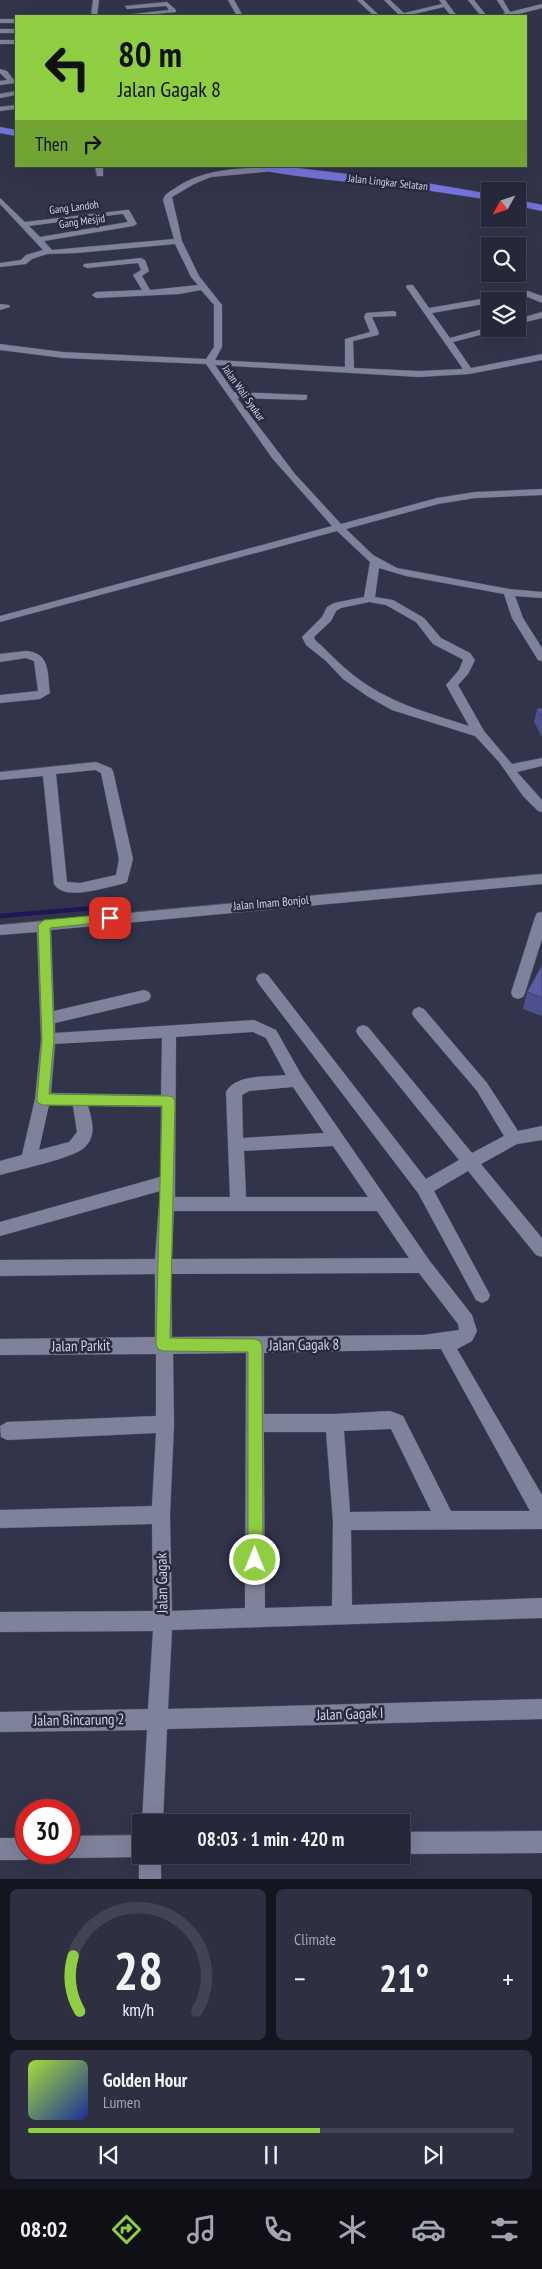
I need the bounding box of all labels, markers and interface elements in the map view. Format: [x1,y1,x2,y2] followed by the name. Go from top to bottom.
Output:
[118,31,182,77] text: 80 m
[35,35,100,100] icon: left
[118,75,221,103] text: Jalan Gagak 8
[78,130,106,158] icon: right
[35,132,68,156] text: Then
[346,171,429,193] street label: Jalan Lingkar Selatan
[481,182,526,228] north arrow
[481,182,526,337] map controls
[48,197,100,217] street label: Gang Landoh
[58,211,106,231] street label: Gang Mesjid
[481,237,526,282] button: search
[481,292,526,337] button: layers
[219,361,268,424] street label: Jalan Wali Syukur
[232,892,309,913] street label: Jalan Imam Bonjol
[89,897,131,939] pin
[96,904,124,932] icon: arrive
[268,1334,339,1355] street label: Jalan Gagak 8
[51,1335,110,1356] street label: Jalan Parkit
[228,1533,280,1585] position arrow
[151,1552,172,1614] street label: Jalan Gagak
[315,1703,384,1724] street label: Jalan Gagak I
[32,1709,125,1730] street label: Jalan Bincarung 2
[15,1799,80,1864] speed limit sign: 30
[198,1827,344,1851] text: 08:03 · 1 min · 420 m
[294,1929,336,1949] text: Climate
[113,1937,163,2004] text: 28
[379,1953,429,2002] text: 21°
[294,1960,306,1997] text: −
[502,1960,514,1997] text: +
[122,1998,154,2021] text: km/h
[103,2068,187,2092] text: Golden Hour
[103,2092,140,2112] text: Lumen
[95,2141,123,2169] icon: previous
[257,2141,285,2169] icon: pause
[419,2141,447,2169] icon: next
[109,2212,144,2247] icon: directions
[184,2212,219,2247] icon: music
[260,2212,295,2247] icon: phone
[335,2212,370,2247] icon: climate
[411,2212,446,2247] icon: car
[487,2212,522,2247] icon: filters
[20,2215,68,2243] text: 08:02

